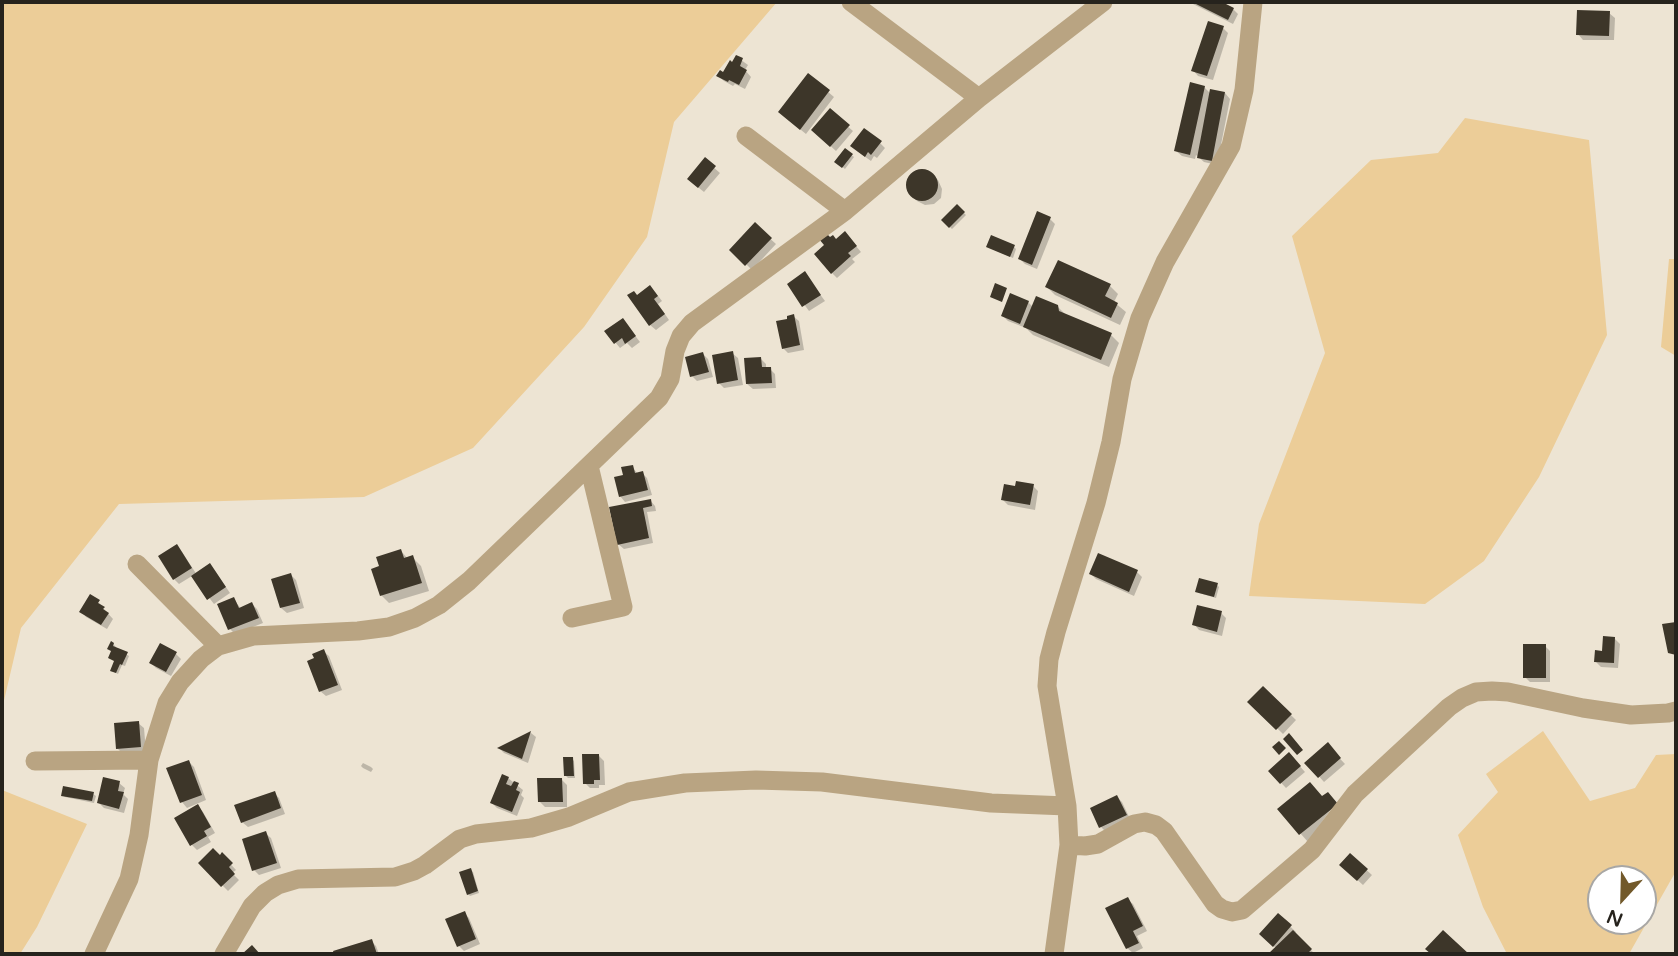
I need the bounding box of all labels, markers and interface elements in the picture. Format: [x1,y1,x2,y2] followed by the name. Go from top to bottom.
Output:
[1587,865,1657,935] north arrow
[1604,905,1626,931] text: N

